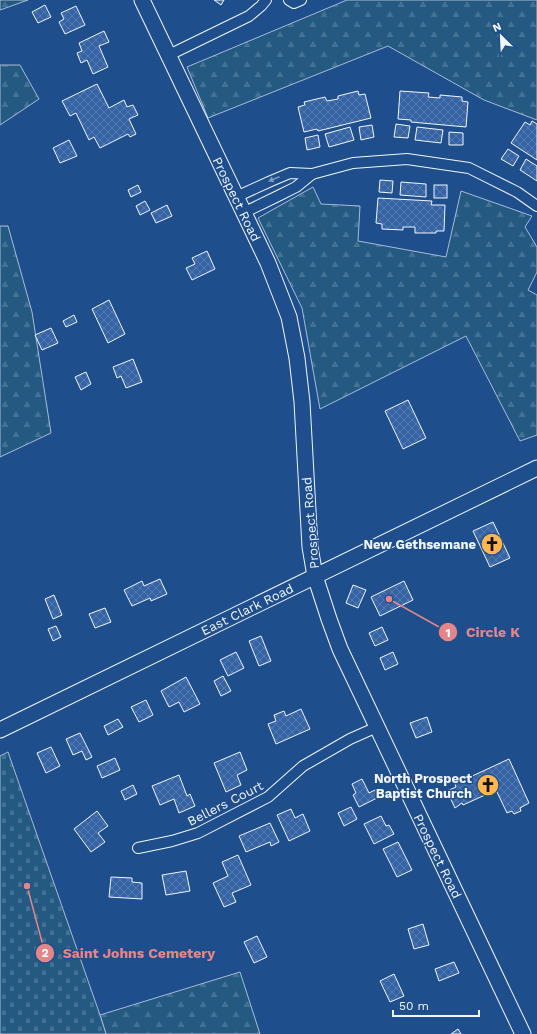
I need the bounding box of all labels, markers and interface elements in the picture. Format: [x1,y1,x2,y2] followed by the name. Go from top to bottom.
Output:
[481,16,521,56] north arrow
[491,20,504,35] text: N
[210,154,264,244] street label: Prospect Road
[268,177,280,183] one-way arrow
[299,476,322,570] street label: Prospect Road
[479,531,505,557] church icon: New Gethsemane
[363,537,476,552] place label: New Gethsemane
[198,581,296,638] street label: East Clark Road
[438,619,528,645] callout: Circle K
[466,624,520,640] text: Circle K
[445,626,451,640] text: 1
[374,771,472,801] place label: North Prospect Baptist Church
[475,772,501,798] church icon: North Prospect Baptist Church
[185,778,266,829] street label: Bellers Court
[411,811,465,901] street label: Prospect Road
[35,940,224,966] callout: Saint Johns Cemetery
[63,945,215,961] text: Saint Johns Cemetery
[41,946,49,960] text: 2
[393,992,479,1018] scale bar
[399,999,429,1013] text: 50 m

